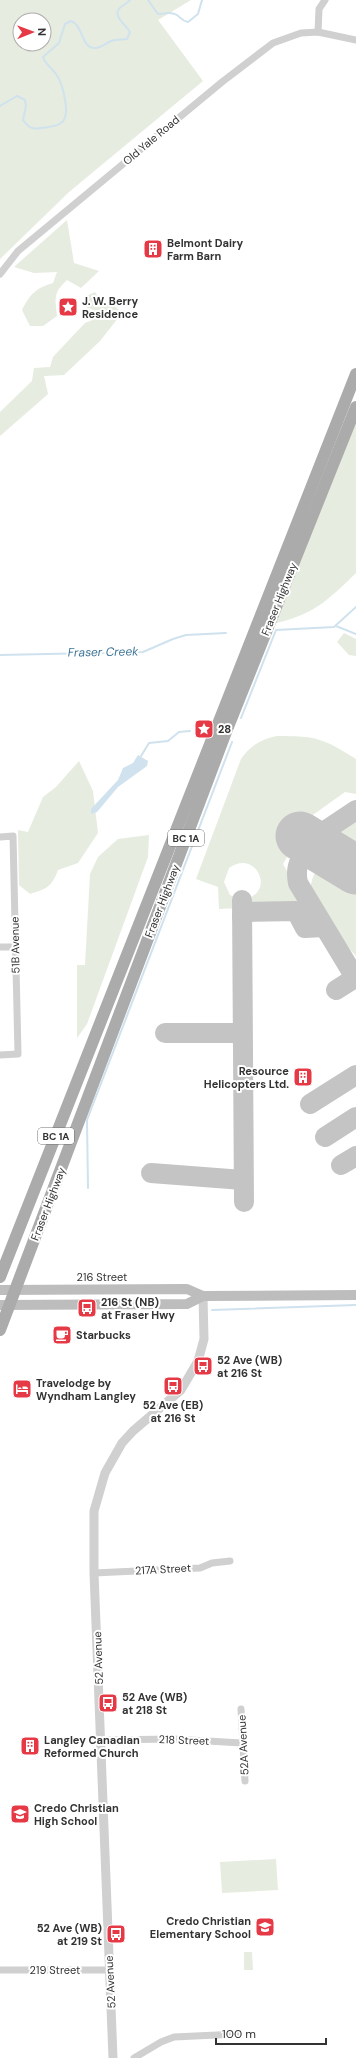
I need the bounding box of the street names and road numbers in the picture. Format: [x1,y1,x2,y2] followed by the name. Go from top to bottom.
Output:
[120,112,182,168] street label: Old Yale Road
[258,560,300,638] street label: Fraser Highway
[168,830,204,846] road number: BC 1A
[142,862,182,940] street label: Fraser Highway
[8,916,22,974] street label: 51B Avenue
[38,1128,74,1144] road number: BC 1A
[28,1165,68,1243] street label: Fraser Highway
[77,1270,127,1284] street label: 216 Street
[135,1561,191,1577] street label: 217A Street
[90,1631,106,1685] street label: 52 Avenue
[234,1714,252,1776] street label: 52A Avenue
[158,1732,210,1748] street label: 218 Street
[102,1955,118,2009] street label: 52 Avenue
[30,1963,80,1977] street label: 219 Street

